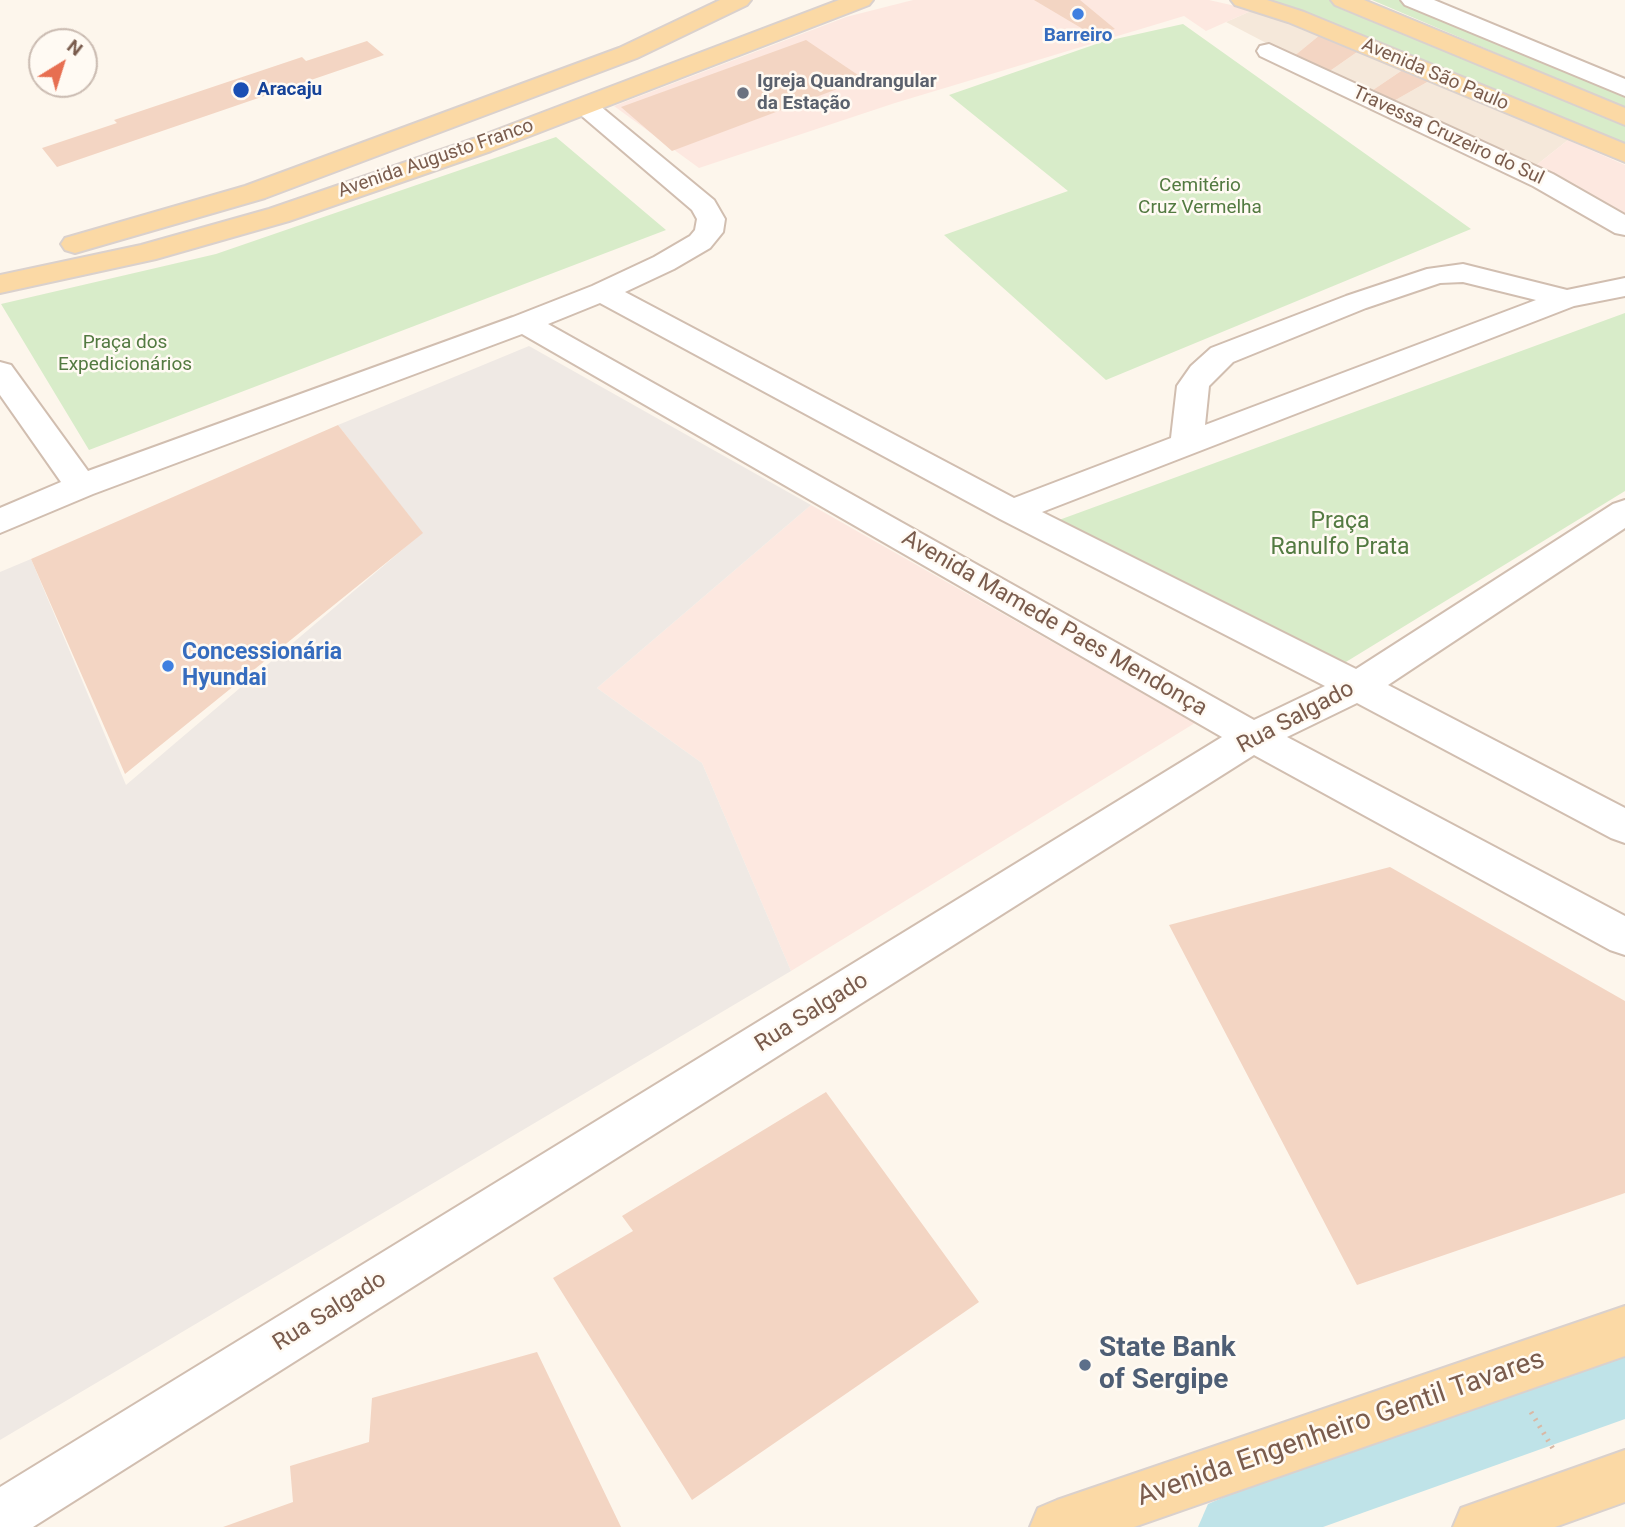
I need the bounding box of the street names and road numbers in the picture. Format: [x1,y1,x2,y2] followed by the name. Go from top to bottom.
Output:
[1358,34,1512,116] street label: Avenida São Paulo
[1349,82,1547,190] street label: Travessa Cruzeiro do Sul
[335,115,537,203] street label: Avenida Augusto Franco
[896,525,1212,723] street label: Avenida Mamede Paes Mendonça
[1233,676,1359,760] street label: Rua Salgado
[750,967,874,1059] street label: Rua Salgado
[268,1266,392,1358] street label: Rua Salgado
[1133,1343,1549,1515] street label: Avenida Engenheiro Gentil Tavares

